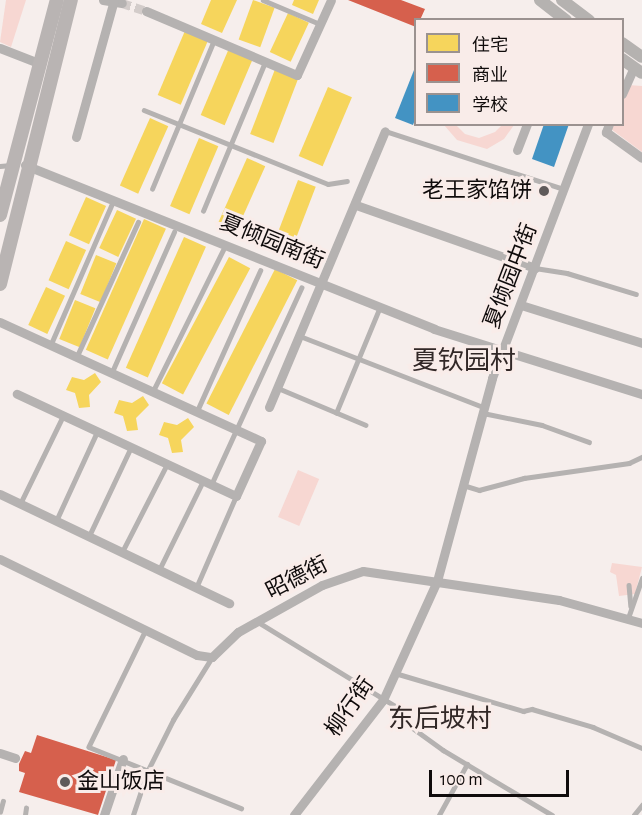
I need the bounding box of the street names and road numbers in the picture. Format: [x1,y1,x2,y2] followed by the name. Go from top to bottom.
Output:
[216,209,328,275] street label: 夏倾园南街
[479,220,543,332] street label: 夏倾园中街
[262,551,332,605] street label: 昭德街
[320,672,380,742] street label: 柳行街

